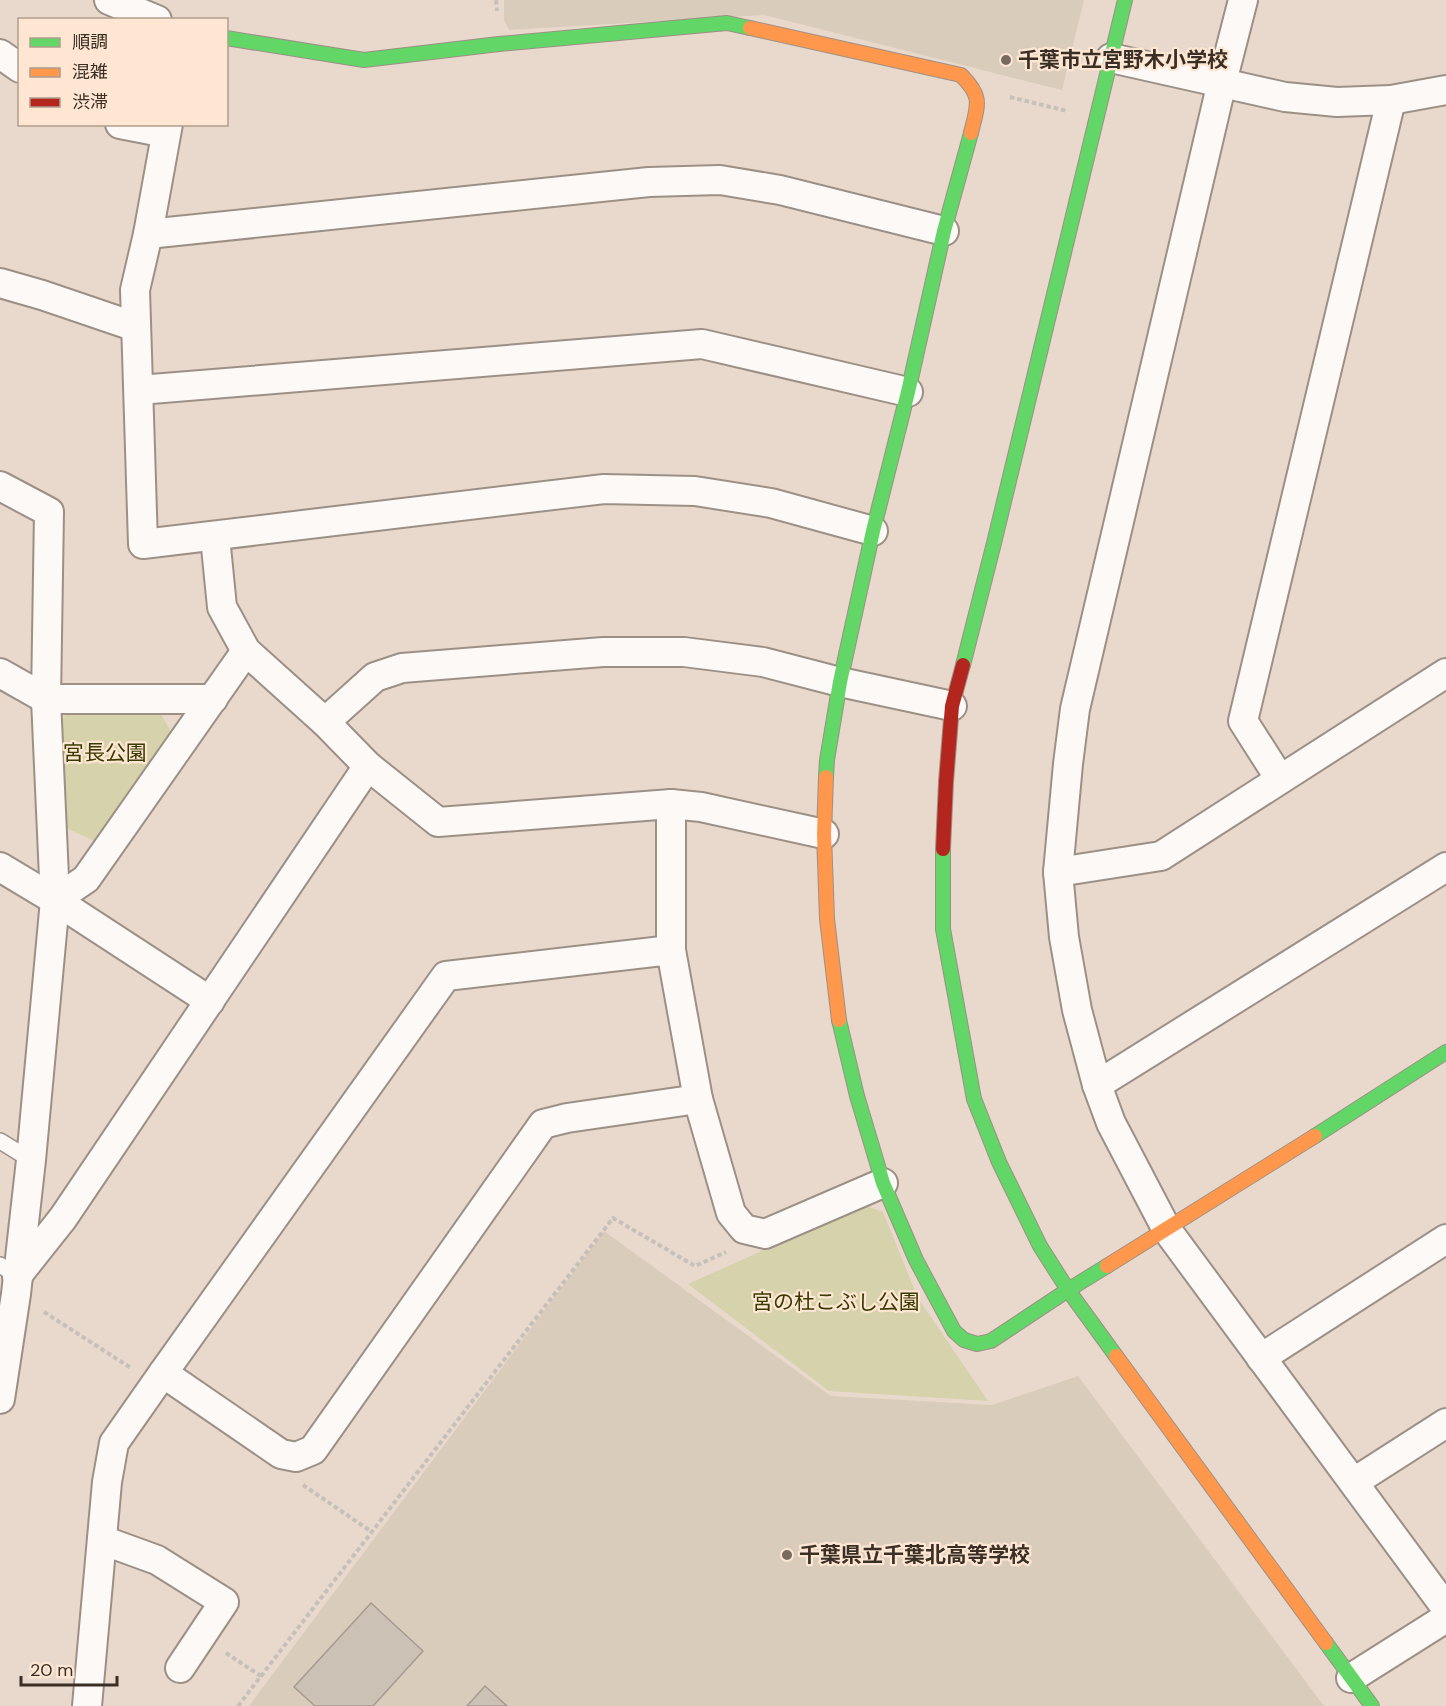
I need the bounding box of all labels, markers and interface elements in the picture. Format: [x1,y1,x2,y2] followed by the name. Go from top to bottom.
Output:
[18,18,228,126] legend
[72,30,108,54] text: 順調
[1018,46,1228,74] place label: 千葉市立宮野木小学校
[999,53,1013,67] marker: 千葉市立宮野木小学校
[72,60,108,84] text: 混雑
[72,90,108,114] text: 渋滞
[63,739,147,767] park label: 宮長公園
[752,1288,920,1316] park label: 宮の杜こぶし公園
[799,1541,1030,1569] place label: 千葉県立千葉北高等学校
[780,1548,794,1562] marker: 千葉県立千葉北高等学校
[21,1649,117,1687] scale bar
[30,1658,73,1682] text: 20 m

